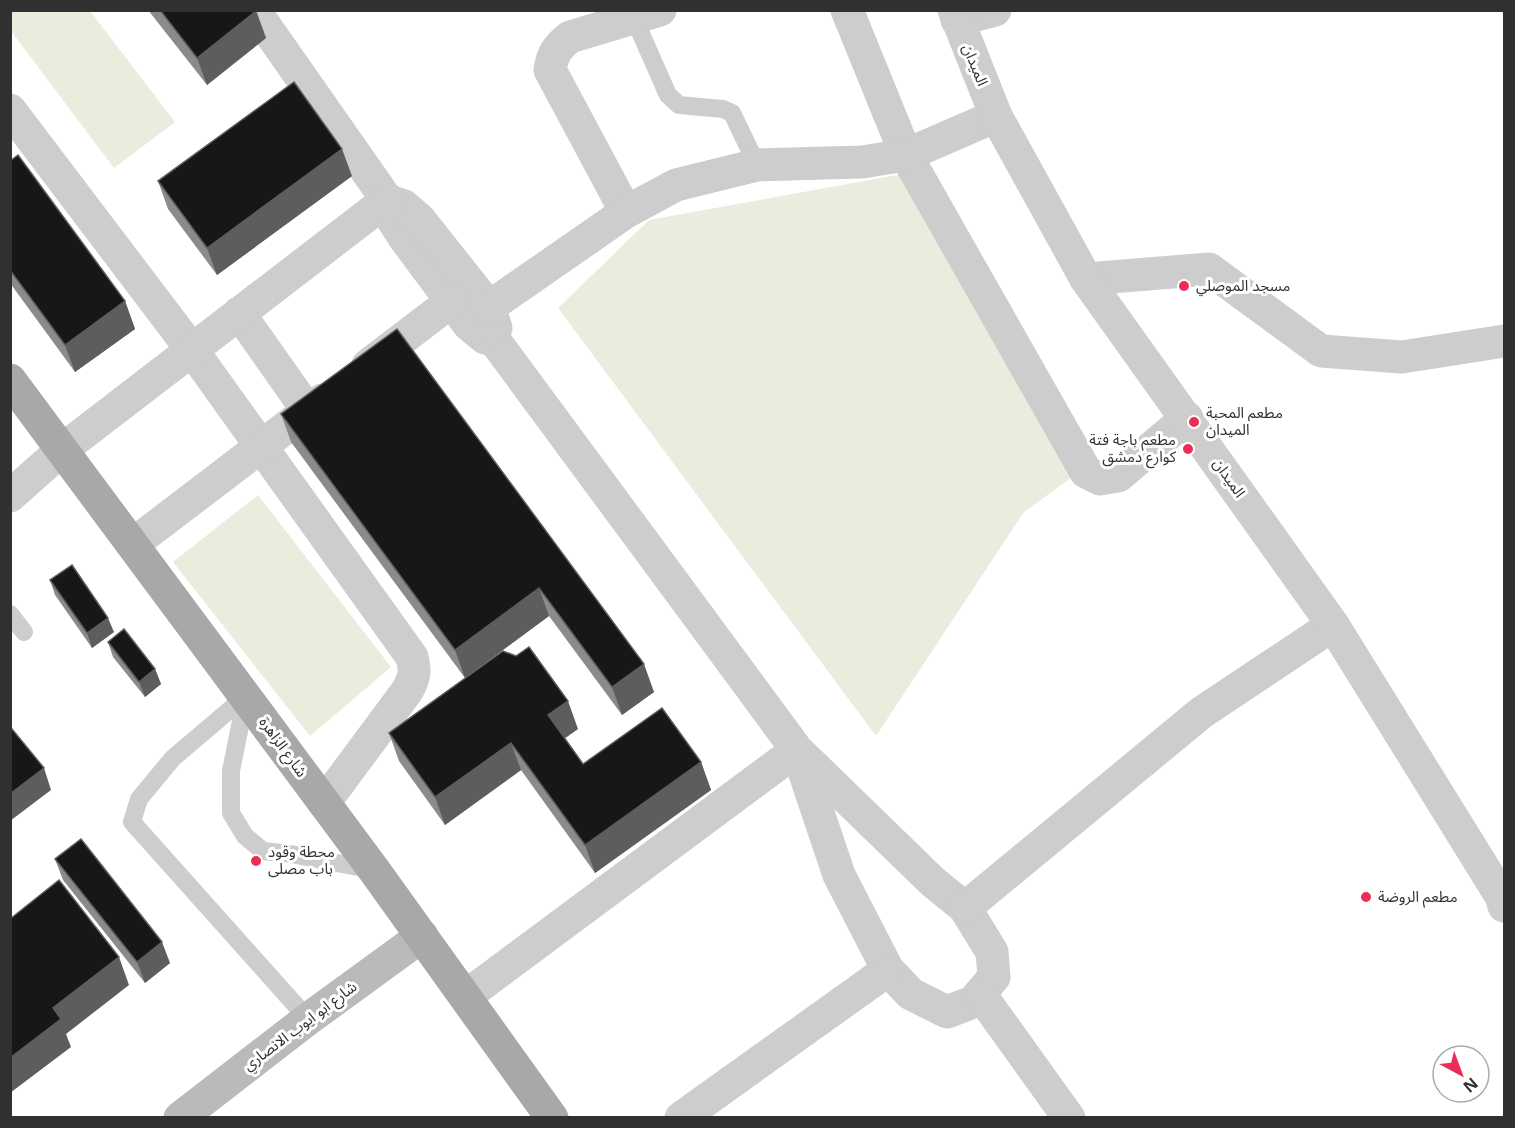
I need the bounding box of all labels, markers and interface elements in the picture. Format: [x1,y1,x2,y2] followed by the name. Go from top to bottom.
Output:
[958,41,993,89] street label: الميدان
[1196,275,1290,297] place label: مسجد الموصلي
[1177,279,1191,293] marker: مسجد الموصلي
[1206,402,1283,439] place label: مطعم المحبة الميدان
[1187,415,1201,429] marker: مطعم المحبة الميدان
[1089,429,1177,469] place label: مطعم باجة فتة كوارع دمشق
[1181,442,1195,456] marker: مطعم باجة فتة كوارع دمشق
[1209,454,1251,501] street label: الميدان
[253,712,313,782] street label: شارع الزاهرة
[268,841,335,878] place label: محطة وقود باب مصلى
[249,854,263,868] marker: محطة وقود باب مصلى
[1378,886,1458,908] place label: مطعم الروضة
[1359,890,1373,904] marker: مطعم الروضة
[238,976,362,1077] street label: شارع ابو ايوب الانصاري
[1431,1044,1491,1104] north arrow
[1459,1073,1483,1098] text: N

